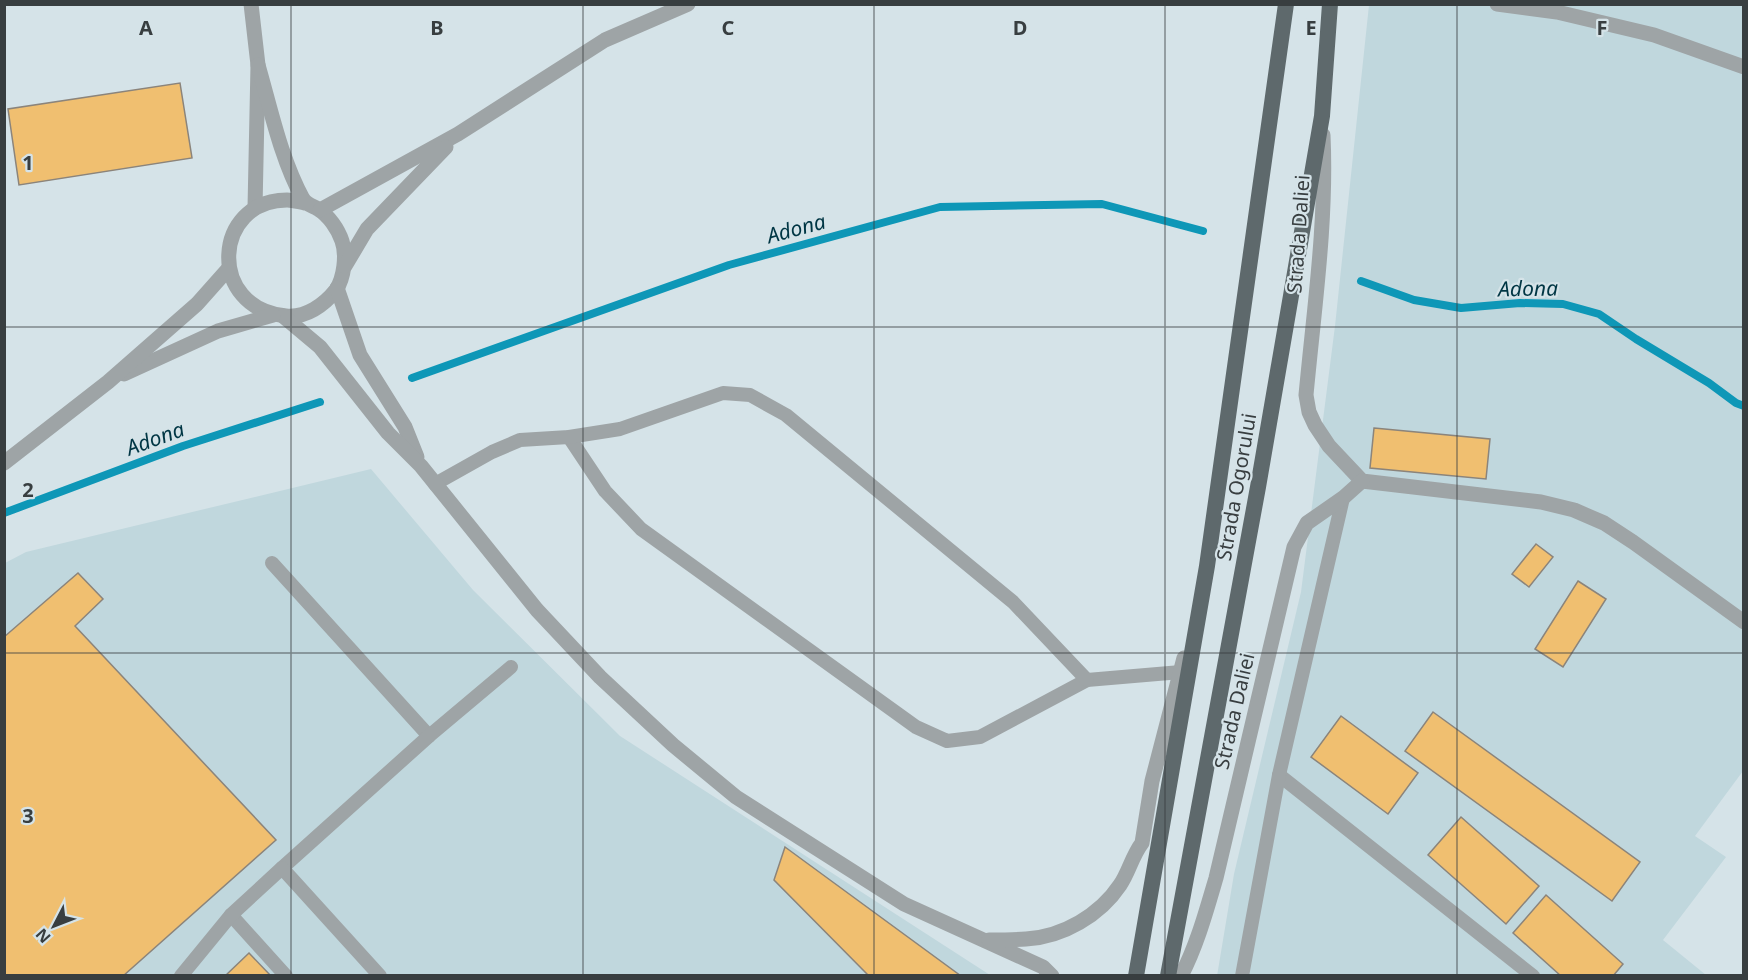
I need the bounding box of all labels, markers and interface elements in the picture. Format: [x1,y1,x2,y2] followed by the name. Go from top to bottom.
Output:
[139,14,153,41] text: A
[430,14,444,41] text: B
[722,14,735,41] text: C
[1013,14,1027,41] text: D
[1305,14,1317,41] text: E
[1597,14,1607,41] text: F
[22,149,34,176] text: 1
[1280,174,1316,294] street label: Strada Daliei
[762,207,829,250] water label: Adona
[1496,273,1558,303] water label: Adona
[1210,411,1262,563] street label: Strada Ogorului
[120,415,188,462] water label: Adona
[22,476,34,503] text: 2
[1208,650,1260,772] street label: Strada Daliei
[22,802,34,829] text: 3
[24,896,84,956] north arrow
[30,924,55,948] text: N

